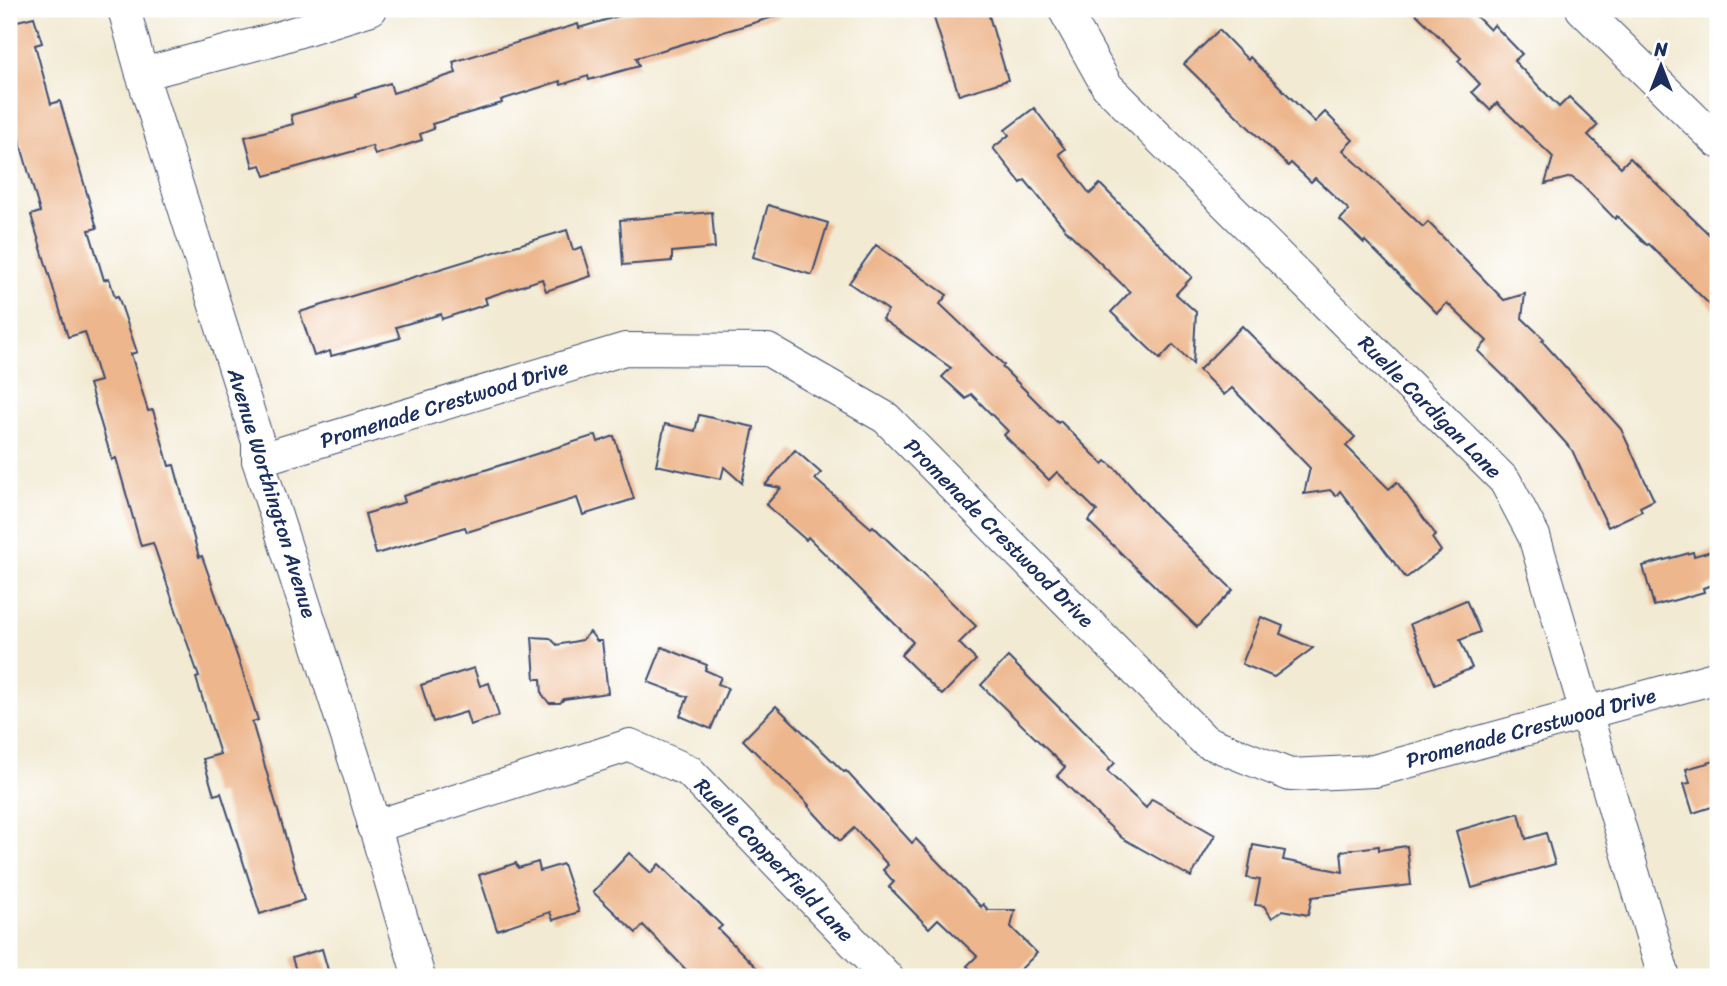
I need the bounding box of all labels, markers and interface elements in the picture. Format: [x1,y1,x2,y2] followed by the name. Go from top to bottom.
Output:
[1626,32,1696,102] north arrow
[1653,33,1668,66] text: N
[1349,326,1511,488] street label: Ruelle Cardigan Lane
[315,348,573,460] street label: Promenade Crestwood Drive
[216,362,328,623] street label: Avenue Worthington Avenue
[895,429,1103,637] street label: Promenade Crestwood Drive
[1402,676,1660,780] street label: Promenade Crestwood Drive
[685,768,864,952] street label: Ruelle Copperfield Lane

